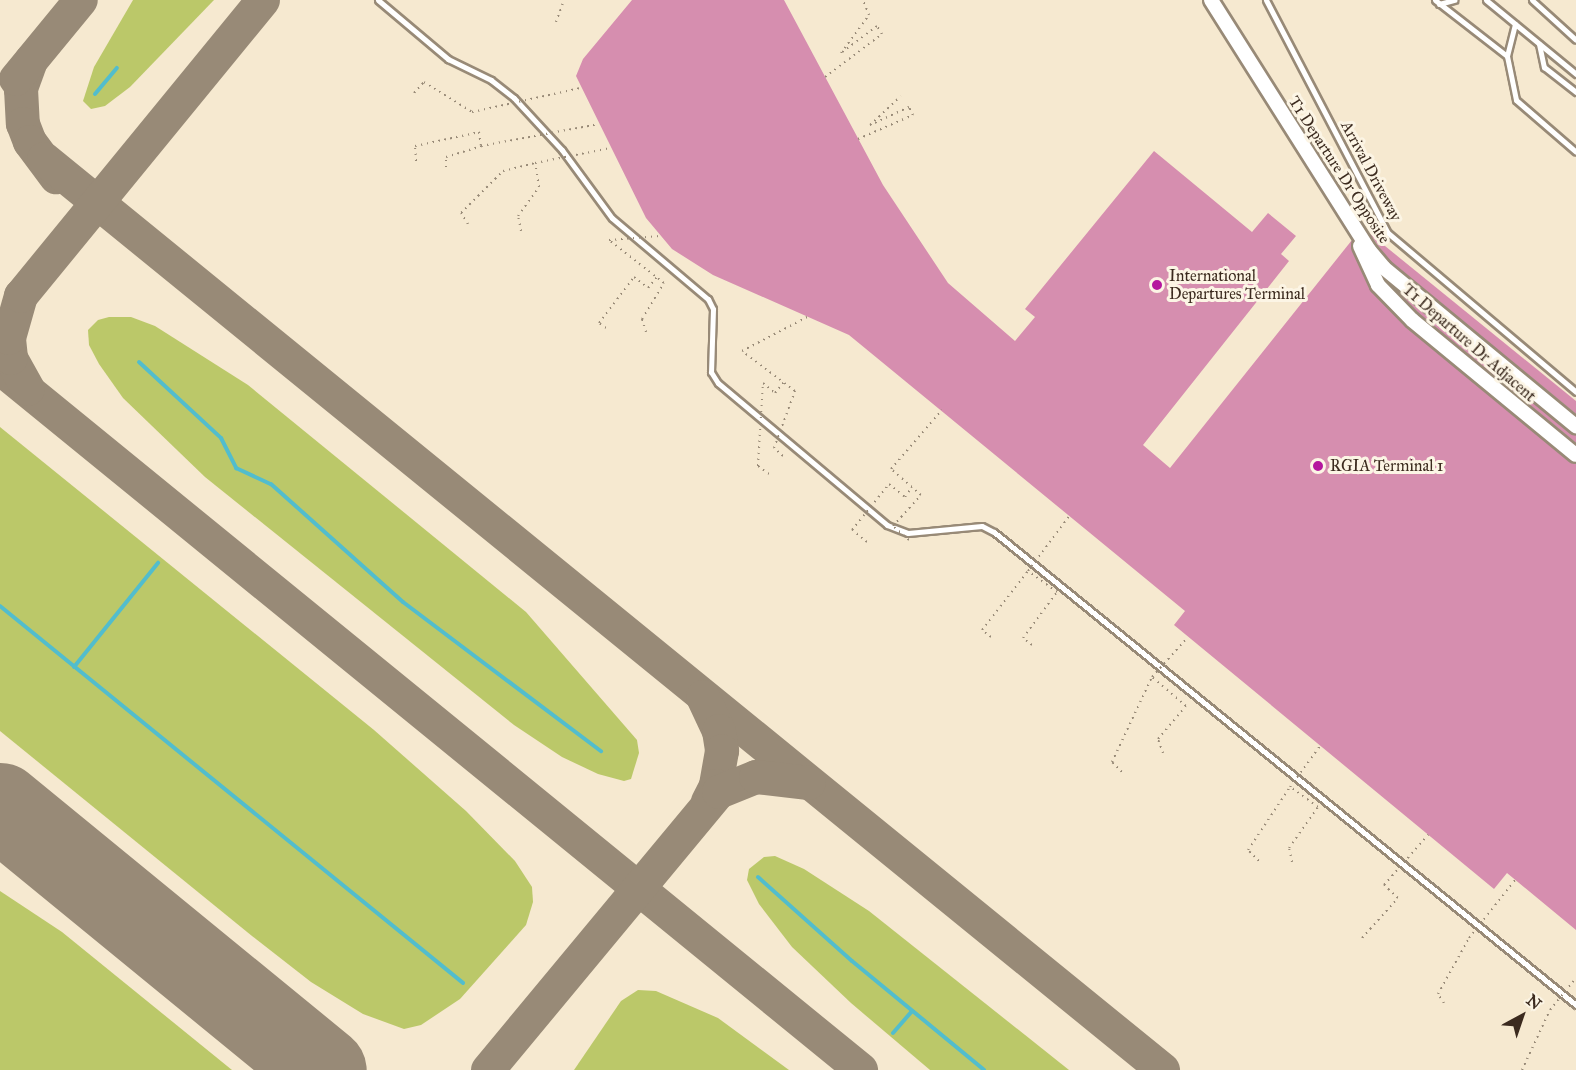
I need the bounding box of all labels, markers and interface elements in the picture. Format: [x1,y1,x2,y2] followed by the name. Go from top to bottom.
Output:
[1284,93,1394,247] street label: T1 Departure Dr Opposite
[1337,118,1405,224] street label: Arrival Driveway
[1169,266,1305,304] place label: International Departures Terminal
[1150,278,1164,292] marker: International Departures Terminal
[1399,280,1539,406] street label: T1 Departure Dr Adjacent
[1330,456,1443,476] place label: RGIA Terminal 1
[1311,459,1325,473] marker: RGIA Terminal 1
[1492,986,1552,1046] north arrow
[1523,990,1545,1013] text: N

